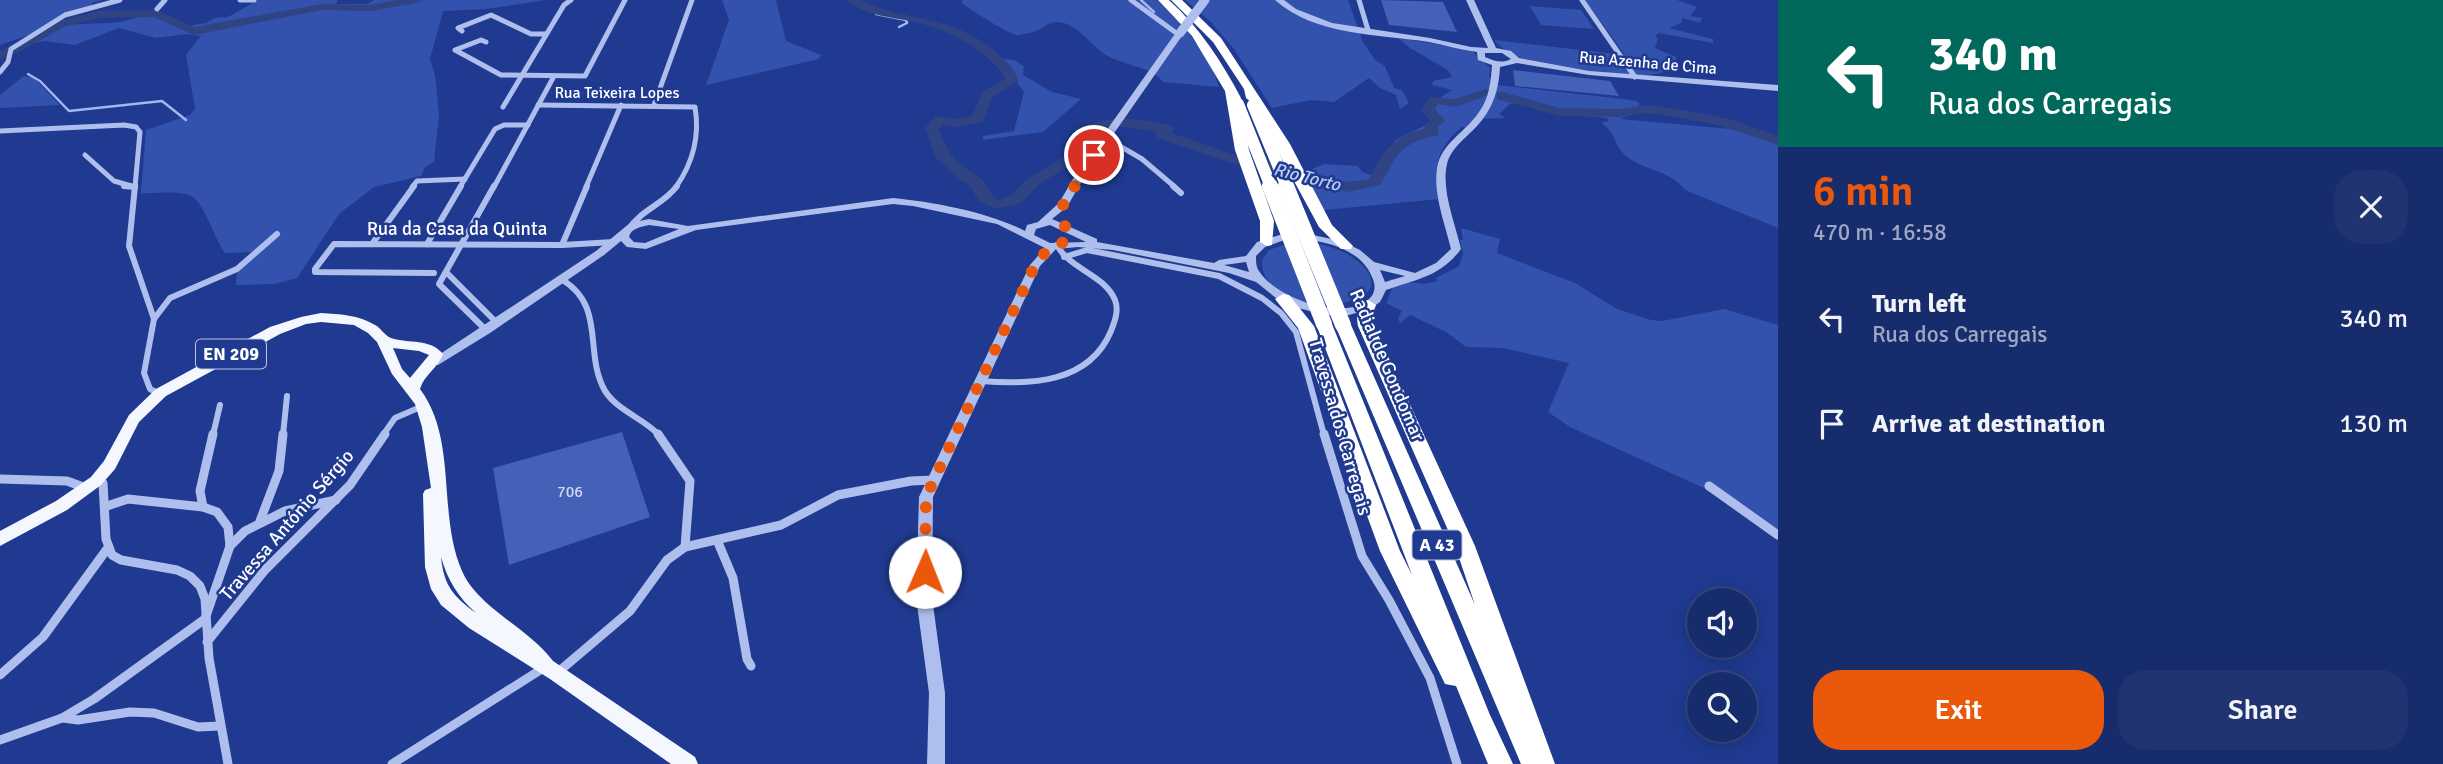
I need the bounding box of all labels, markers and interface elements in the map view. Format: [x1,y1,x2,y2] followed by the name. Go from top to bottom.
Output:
[1928,24,2058,84] text: 340 m
[1813,28,1904,119] icon: left
[1578,47,1718,79] street label: Rua Azenha de Cima
[555,83,680,103] street label: Rua Teixeira Lopes
[1928,84,2172,123] text: Rua dos Carregais
[1064,125,1124,185] pin
[1075,136,1113,174] icon: arrive
[1271,158,1344,196] water label: Rio Torto
[1813,166,1914,217] text: 6 min
[2334,170,2408,244] button: close
[367,217,547,241] street label: Rua da Casa da Quinta
[1813,218,1947,247] text: 470 m · 16:58
[1344,285,1430,445] street label: Radial de Gondomar
[1872,288,1966,320] text: Turn left
[1813,300,1851,338] icon: left
[2339,303,2408,335] text: 340 m
[1872,320,2047,349] text: Rua dos Carregais
[1303,336,1377,518] street label: Travessa dos Carregais
[196,340,266,368] road number: EN 209
[1813,405,1851,443] icon: arrive
[1872,408,2105,440] text: Arrive at destination
[2339,408,2408,440] text: 130 m
[215,444,359,606] street label: Travessa António Sérgio
[557,482,583,502] house number: 706
[1412,530,1462,560] road number: A 43
[888,535,962,609] position arrow
[1687,588,1757,742] map controls
[1687,588,1757,658] button: sound
[1813,670,2104,750] button: Exit
[2118,670,2408,750] button: Share
[1687,672,1757,742] button: search

